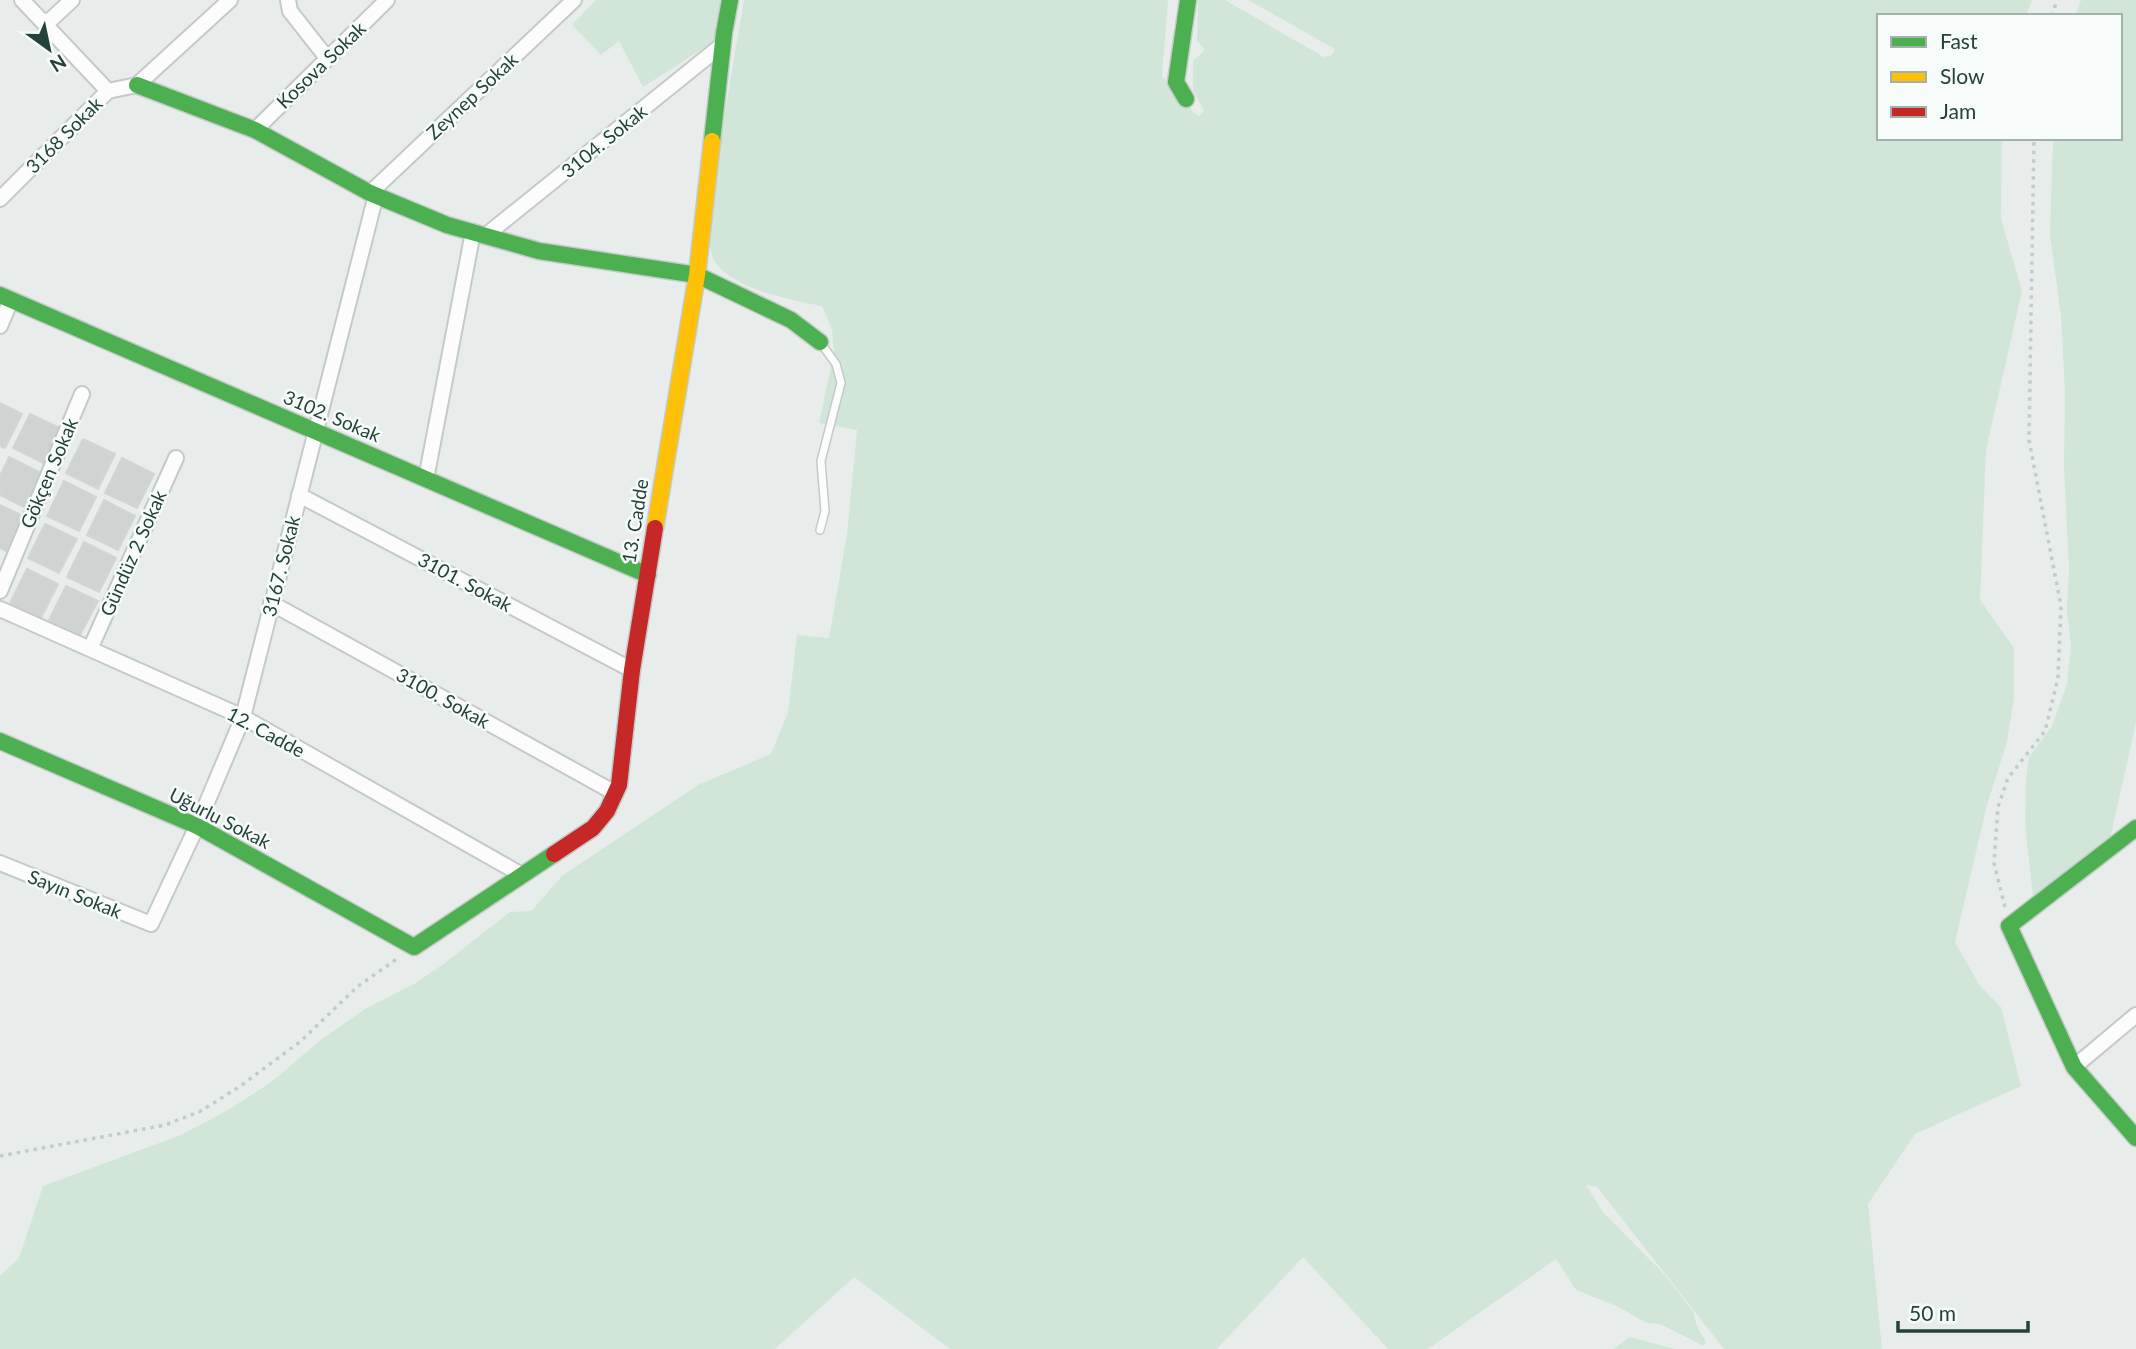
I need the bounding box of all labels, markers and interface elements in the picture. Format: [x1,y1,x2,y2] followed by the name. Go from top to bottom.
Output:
[14,14,84,84] north arrow
[1877,14,2122,140] legend
[271,16,370,113] street label: Kosova Sokak
[1940,28,1978,53] text: Fast
[421,47,522,144] street label: Zeynep Sokak
[46,50,71,77] text: N
[1940,63,1985,88] text: Slow
[21,91,107,178] street label: 3168 Sokak
[1940,98,1976,123] text: Jam
[556,99,651,182] street label: 3104. Sokak
[280,385,385,446] street label: 3102. Sokak
[15,414,82,532] street label: Gökçen Sokak
[617,477,653,565] street label: 13. Cadde
[95,486,171,619] street label: Gündüz 2 Sokak
[257,513,304,619] street label: 3167. Sokak
[414,547,516,616] street label: 3101. Sokak
[393,662,494,733] street label: 3100. Sokak
[223,701,309,762] street label: 12. Cadde
[166,782,275,853] street label: Uğurlu Sokak
[25,864,126,923] street label: Sayın Sokak
[1898,1290,2028,1334] scale bar
[1909,1300,1956,1325] text: 50 m

